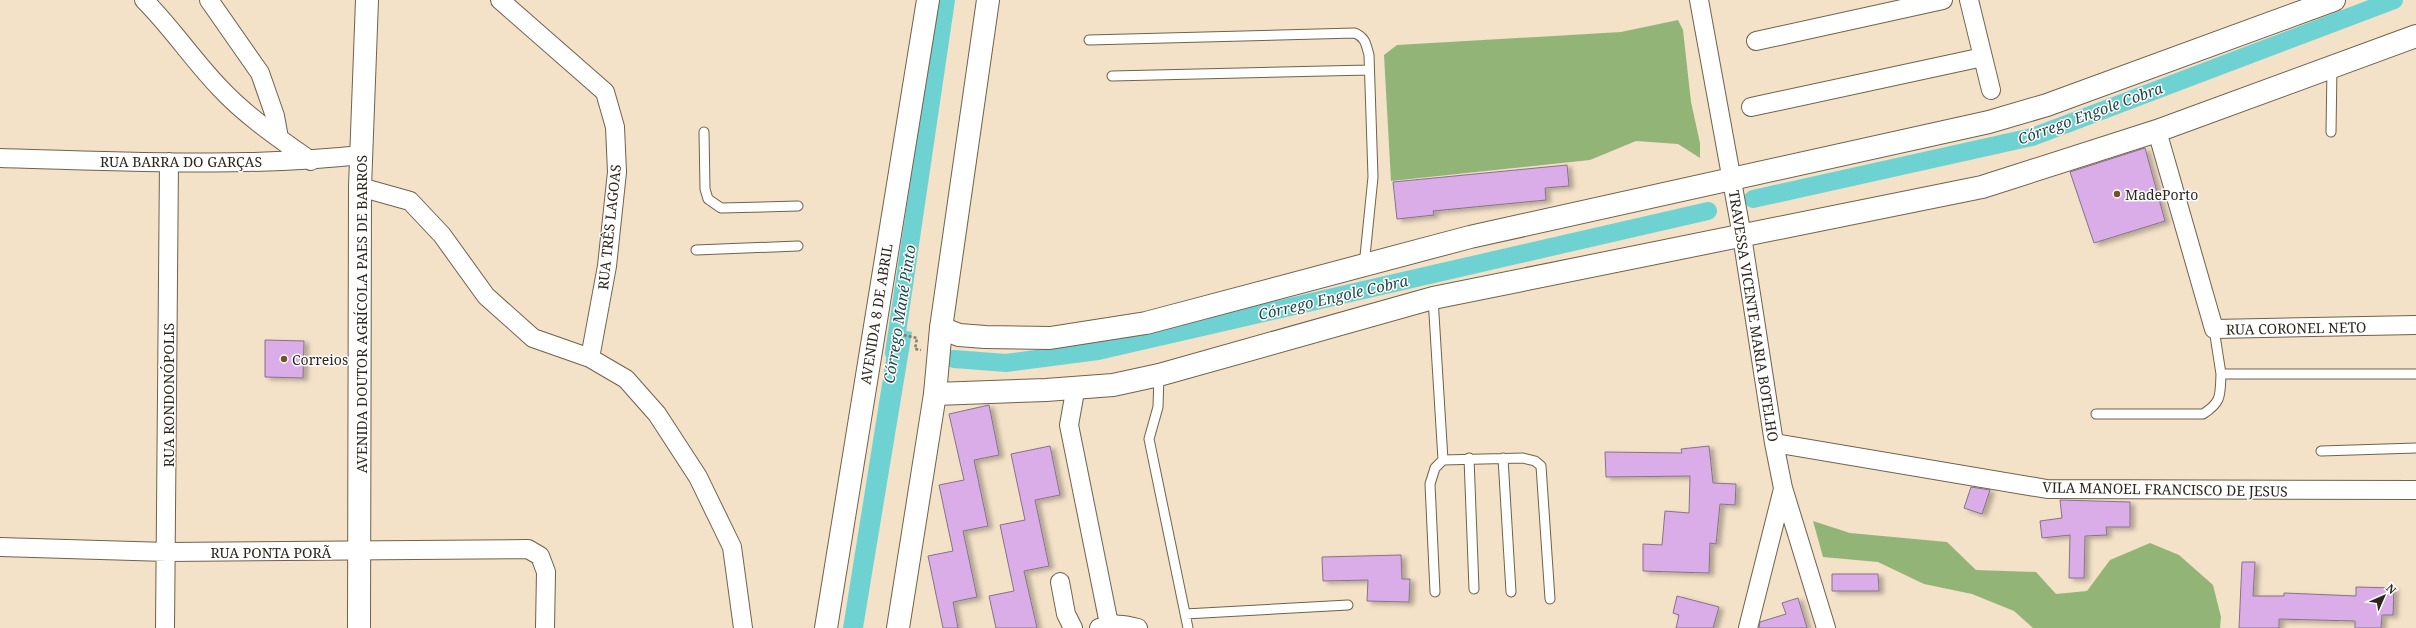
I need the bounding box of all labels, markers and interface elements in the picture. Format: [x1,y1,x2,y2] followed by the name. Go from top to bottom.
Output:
[2015,77,2166,149] water label: Córrego Engole Cobra
[100,152,262,171] street label: RUA BARRA DO GARÇAS
[352,155,371,473] street label: AVENIDA DOUTOR AGRÍCOLA PAES DE BARROS
[593,163,625,291] street label: RUA TRÊS LAGOAS
[2125,185,2198,204] place label: MadePorto
[1725,189,1783,443] street label: TRAVESSA VICENTE MARIA BOTELHO
[2112,189,2122,199] marker: MadePorto
[855,242,897,386] street label: AVENIDA 8 DE ABRIL
[878,243,920,385] water label: Córrego Mané Pinto
[1256,270,1410,324] water label: Córrego Engole Cobra
[2226,317,2366,339] street label: RUA CORONEL NETO
[159,323,178,467] street label: RUA RONDONÓPOLIS
[292,350,348,369] place label: Correios
[279,354,289,364] marker: Correios
[2042,477,2288,501] street label: VILA MANOEL FRANCISCO DE JESUS
[211,543,332,562] street label: RUA PONTA PORÃ
[2364,576,2404,616] north arrow
[2383,580,2400,597] text: N

